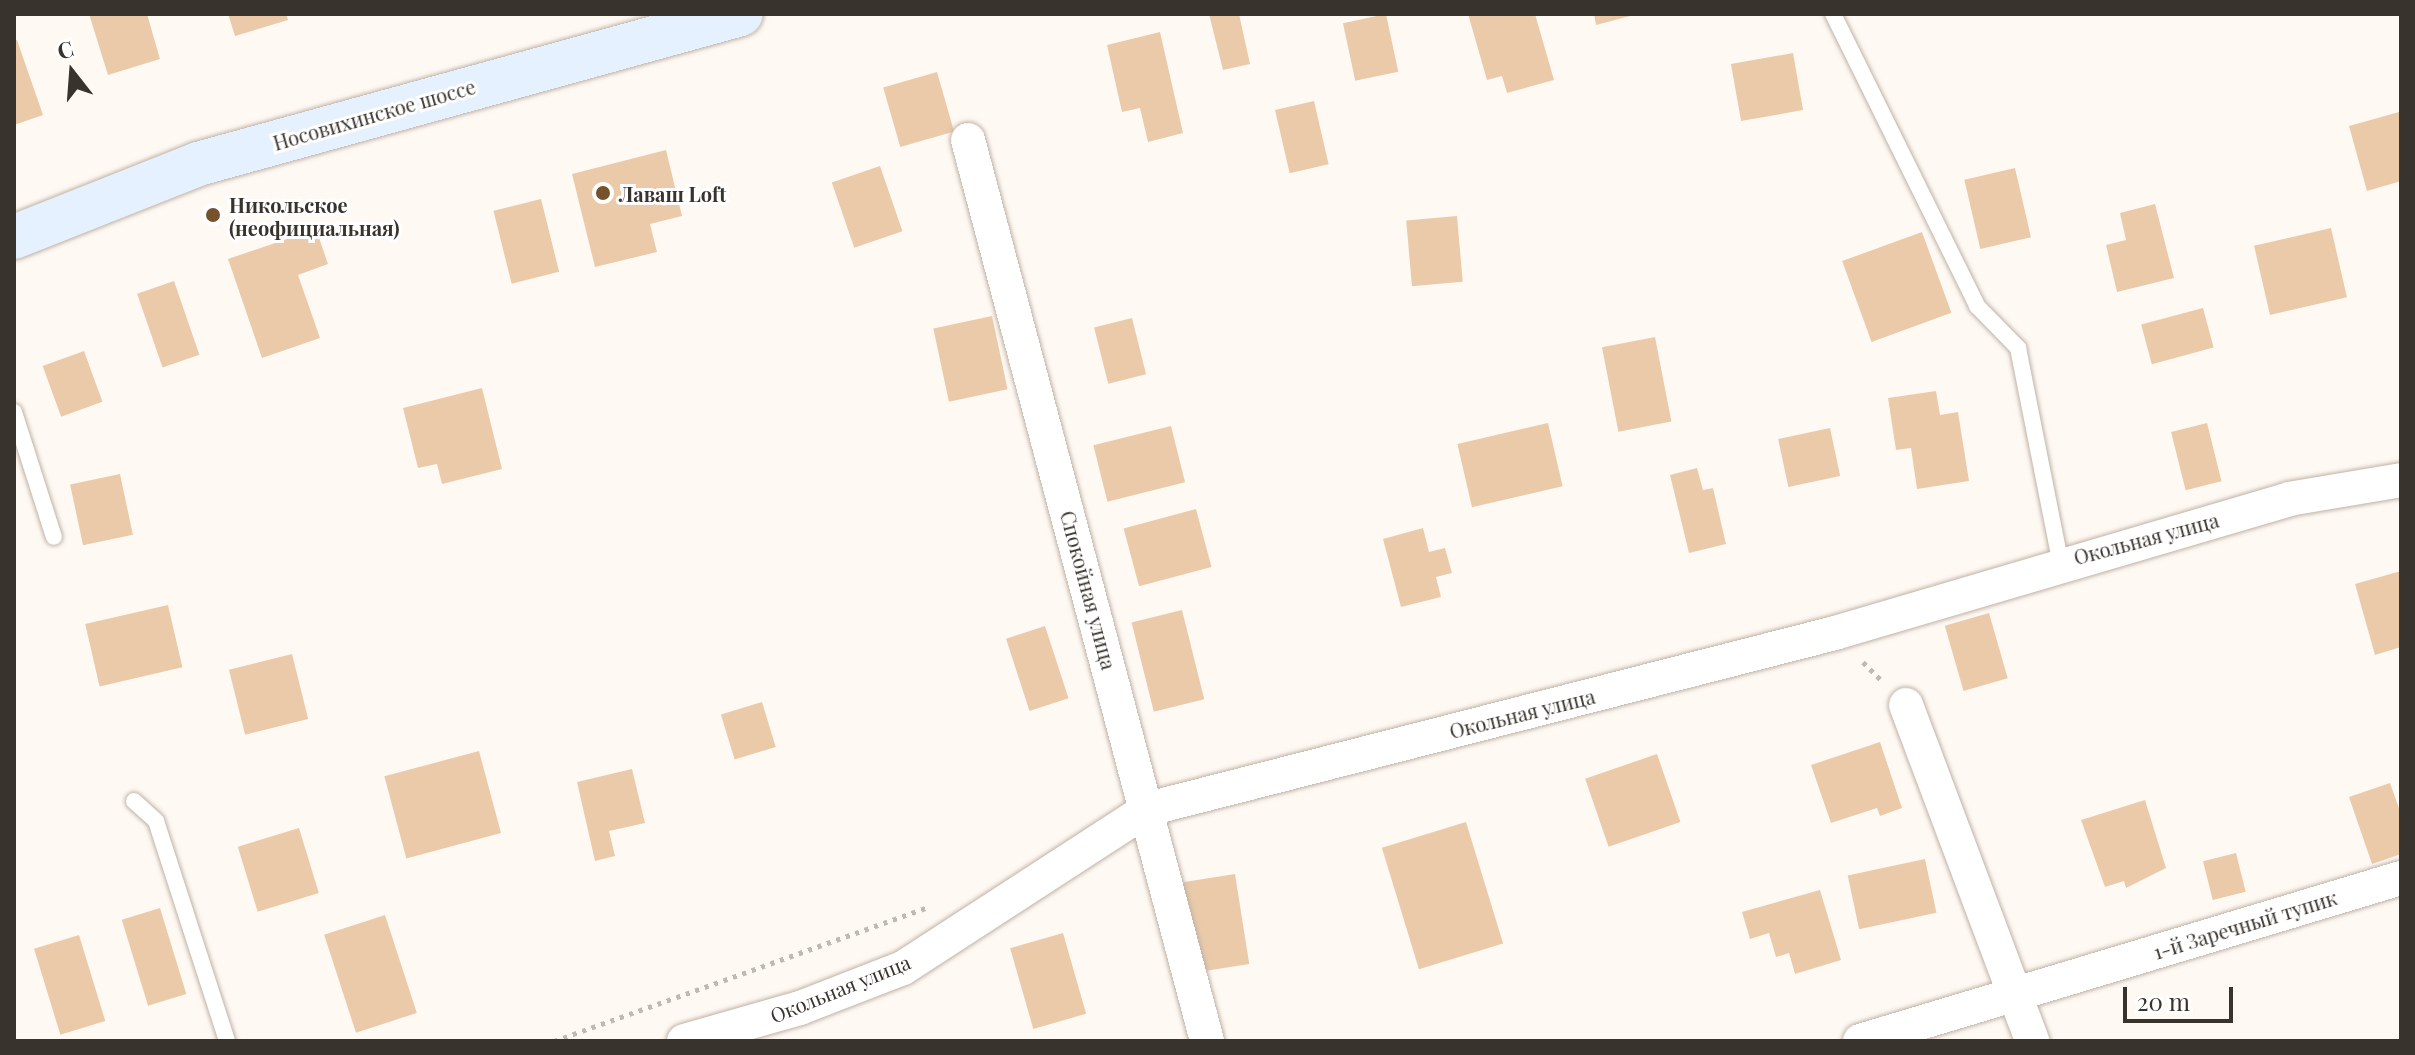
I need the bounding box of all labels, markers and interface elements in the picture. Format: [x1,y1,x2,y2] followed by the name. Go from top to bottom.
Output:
[32,32,112,112] north arrow
[53,32,77,66] text: С
[270,74,478,154] street label: Носовихинское шоссе
[619,181,726,205] place label: Лаваш Loft
[594,184,612,202] marker: Лаваш Loft
[229,192,400,239] place label: Никольское (неофициальная)
[204,206,222,224] marker: Никольское (неофициальная)
[2071,507,2221,569] street label: Окольная улица
[1056,508,1122,672] street label: Спокойная улица
[1447,683,1597,743] street label: Окольная улица
[2150,885,2340,963] street label: 1-й Заречный тупик
[766,949,914,1027] street label: Окольная улица
[2127,971,2237,1021] scale bar
[2137,985,2190,1017] text: 20 m

